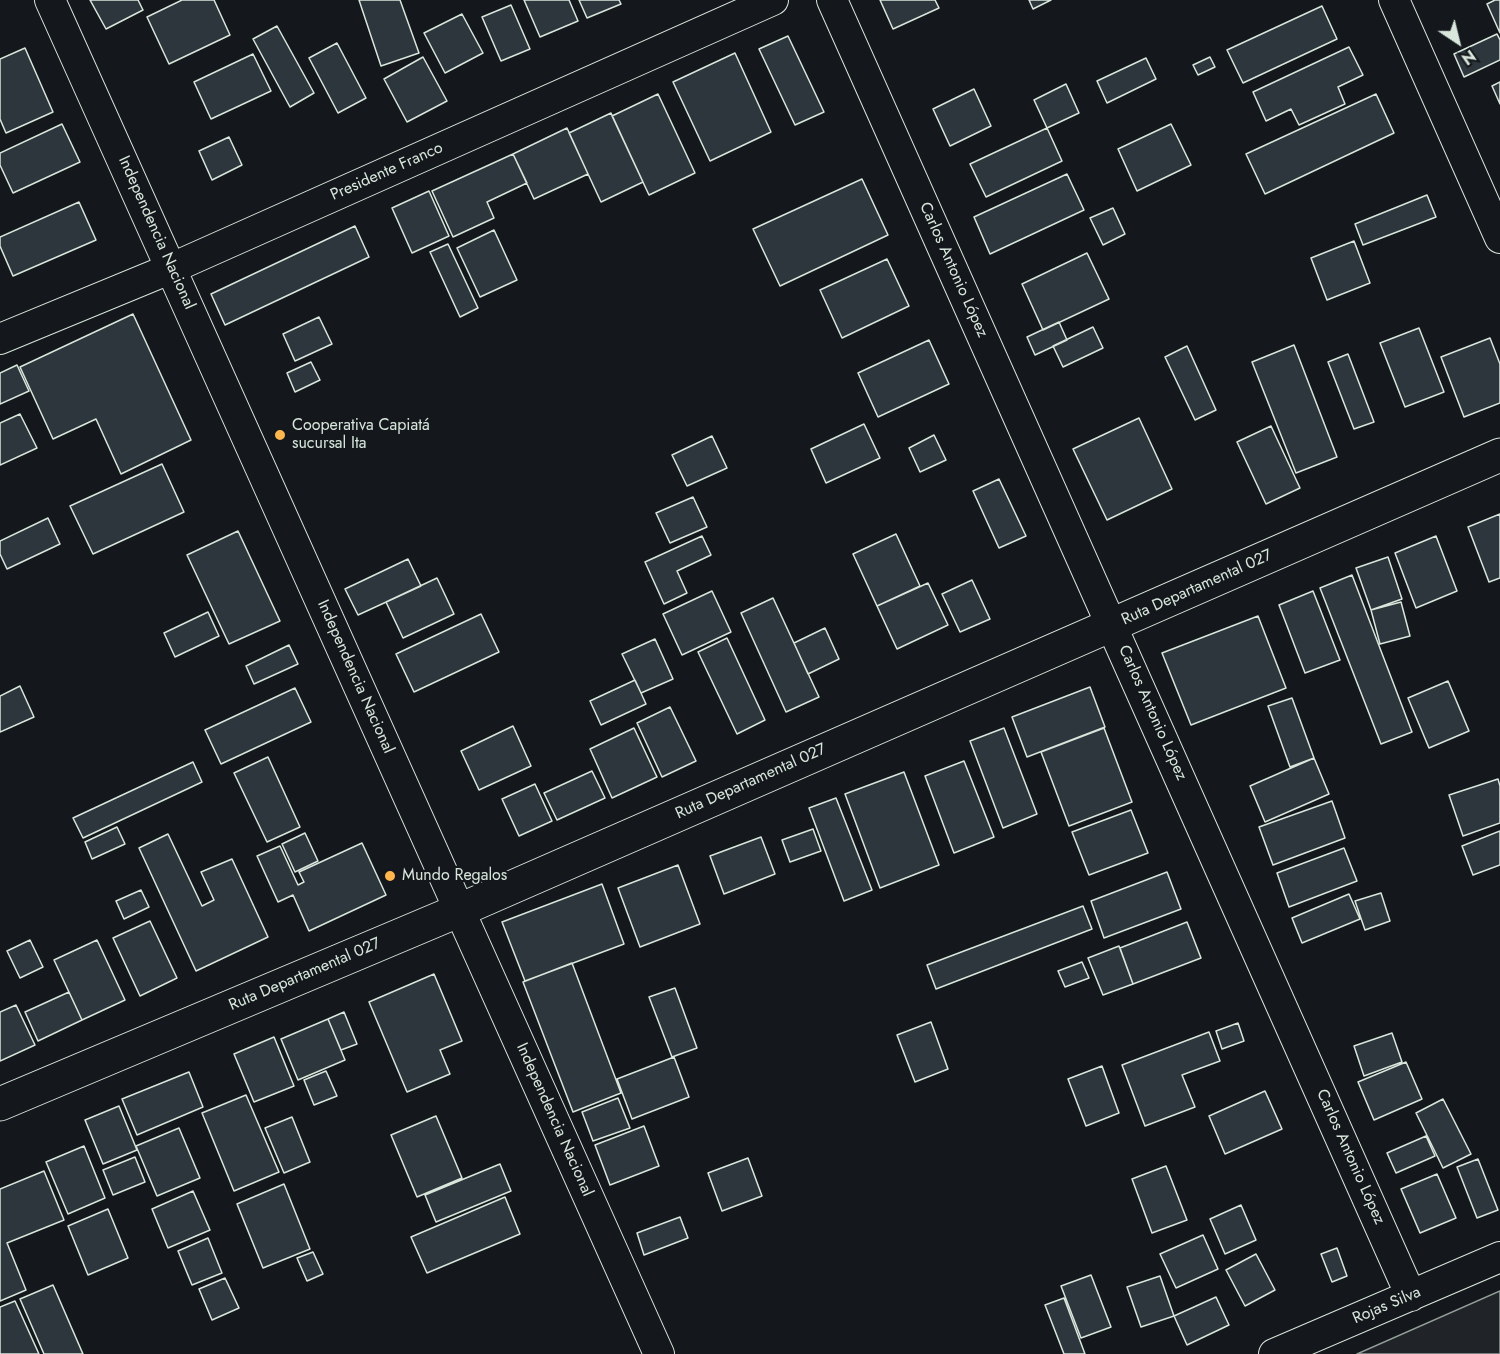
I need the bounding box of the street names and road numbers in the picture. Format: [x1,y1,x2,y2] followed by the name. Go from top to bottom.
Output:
[328,139,446,205] street label: Presidente Franco
[113,153,199,313] street label: Independencia Nacional
[915,199,991,341] street label: Carlos Antonio López
[1119,546,1275,630] street label: Ruta Departamental 027
[312,597,398,757] street label: Independencia Nacional
[1114,642,1190,784] street label: Carlos Antonio López
[673,740,829,824] street label: Ruta Departamental 027
[226,934,384,1016] street label: Ruta Departamental 027
[511,1040,597,1200] street label: Independencia Nacional
[1312,1086,1388,1228] street label: Carlos Antonio López
[1350,1283,1424,1329] street label: Rojas Silva

